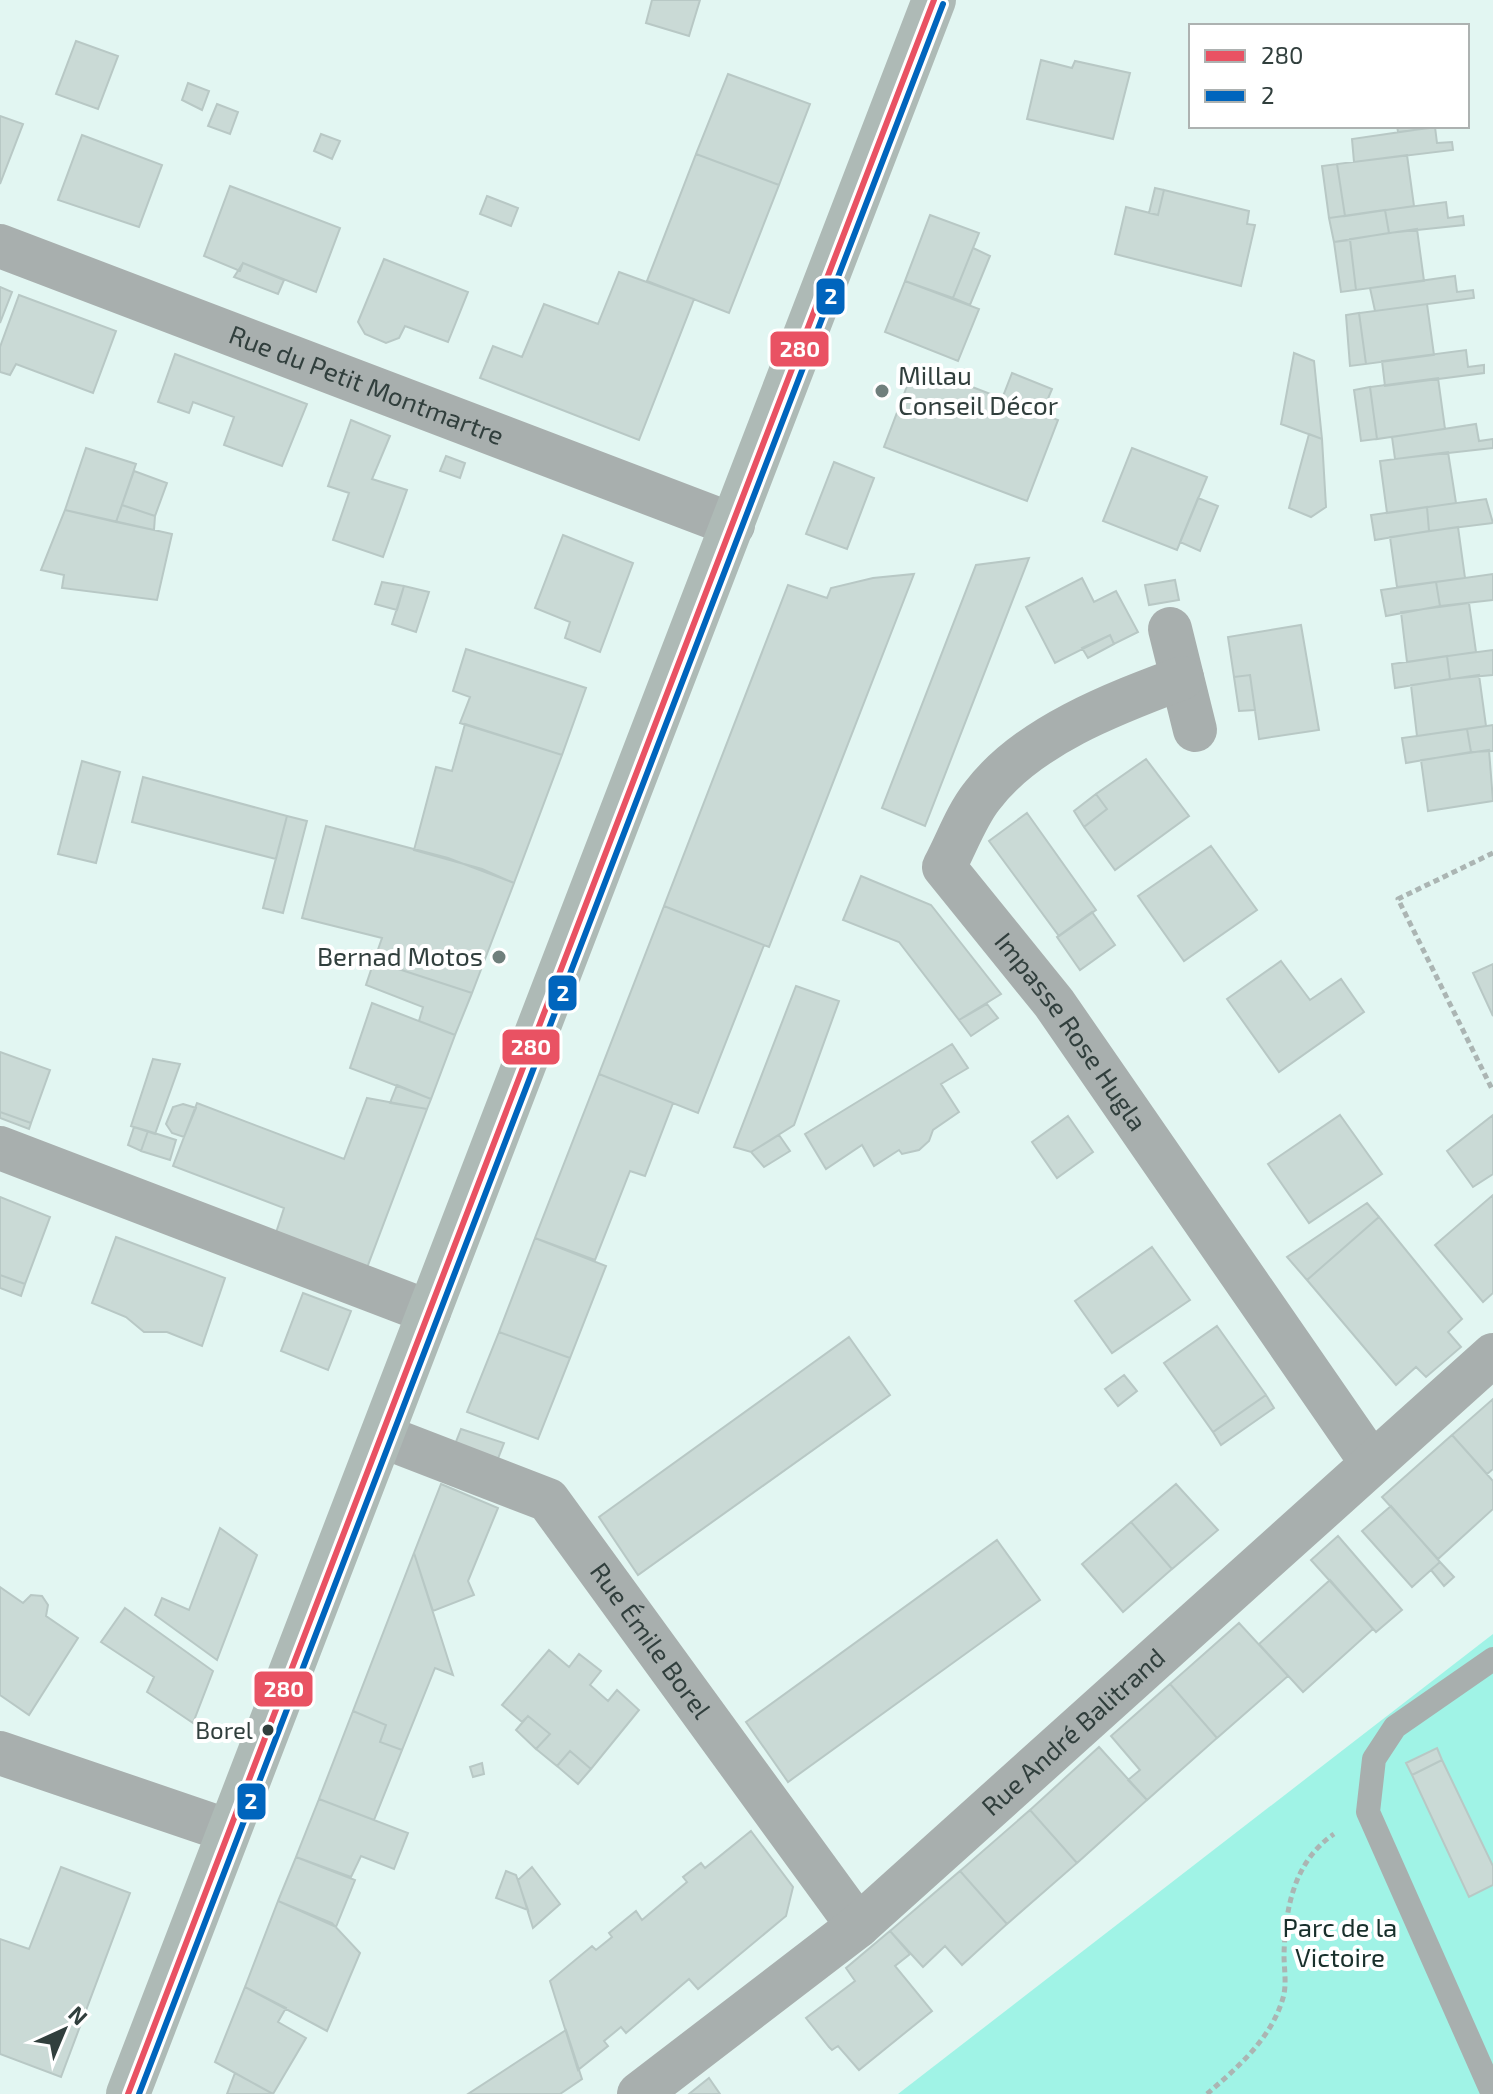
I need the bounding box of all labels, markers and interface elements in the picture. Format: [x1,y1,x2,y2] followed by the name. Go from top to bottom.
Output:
[1189,24,1469,128] legend
[1261,40,1304,69] text: 280
[1261,80,1275,109] text: 2
[815,277,846,316] line badge: 2
[825,282,837,308] text: 2
[225,318,509,450] street label: Rue du Petit Montmartre
[769,330,830,368] line badge: 280
[780,335,820,361] text: 280
[898,359,1058,420] place label: Millau Conseil Décor
[873,382,891,400] marker: Millau Conseil Décor
[989,926,1154,1136] street label: Impasse Rose Hugla
[317,940,483,971] place label: Bernad Motos
[490,948,508,966] marker: Bernad Motos
[547,974,578,1012] line badge: 2
[557,979,569,1005] text: 2
[501,1028,561,1066] line badge: 280
[511,1033,551,1059] text: 280
[585,1556,719,1724] street label: Rue Émile Borel
[975,1641,1170,1821] street label: Rue André Balitrand
[253,1670,314,1708] line badge: 280
[264,1675,304,1701] text: 280
[195,1715,253,1744] place label: Borel
[260,1722,276,1738] marker: Borel
[236,1782,267,1821] line badge: 2
[245,1787,257,1813] text: 2
[1283,1911,1397,1972] park label: Parc de la Victoire
[24,1990,104,2070] north arrow
[64,2000,93,2030] text: N

